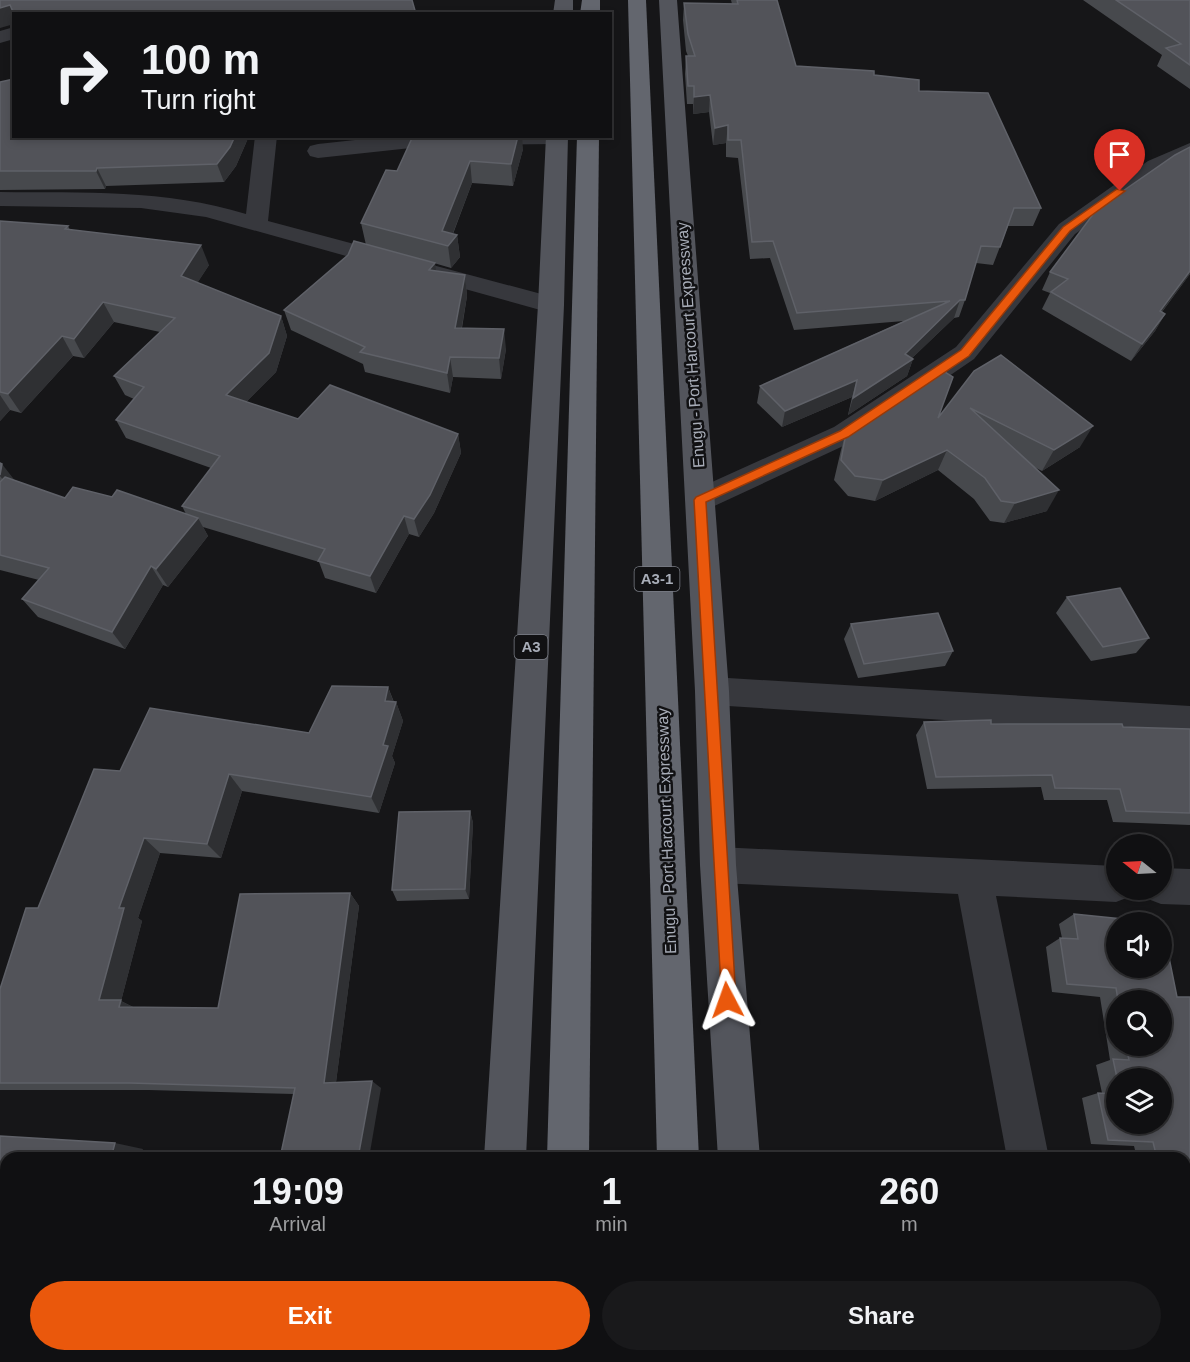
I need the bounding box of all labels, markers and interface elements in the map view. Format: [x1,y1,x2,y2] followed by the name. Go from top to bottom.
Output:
[42,36,120,114] icon: right
[141,36,260,83] text: 100 m
[141,85,256,115] text: Turn right
[1094,129,1145,191] pin
[1103,138,1136,171] icon: arrive
[673,222,708,468] street label: Enugu - Port Harcourt Expressway
[634,567,680,591] road number: A3-1
[514,635,548,659] road number: A3
[654,708,679,954] street label: Enugu - Port Harcourt Expressway
[1106,834,1172,900] north arrow
[1106,834,1172,1134] map controls
[1106,912,1172,978] button: sound
[695,968,759,1032] position arrow
[1106,990,1172,1056] button: search
[1106,1068,1172,1134] button: layers
[252,1171,344,1212] text: 19:09
[601,1171,621,1212] text: 1
[879,1171,939,1212] text: 260
[269,1213,326,1235] text: Arrival
[595,1213,628,1235] text: min
[901,1213,918,1235] text: m
[30,1281,590,1350] button: Exit
[602,1281,1161,1350] button: Share

